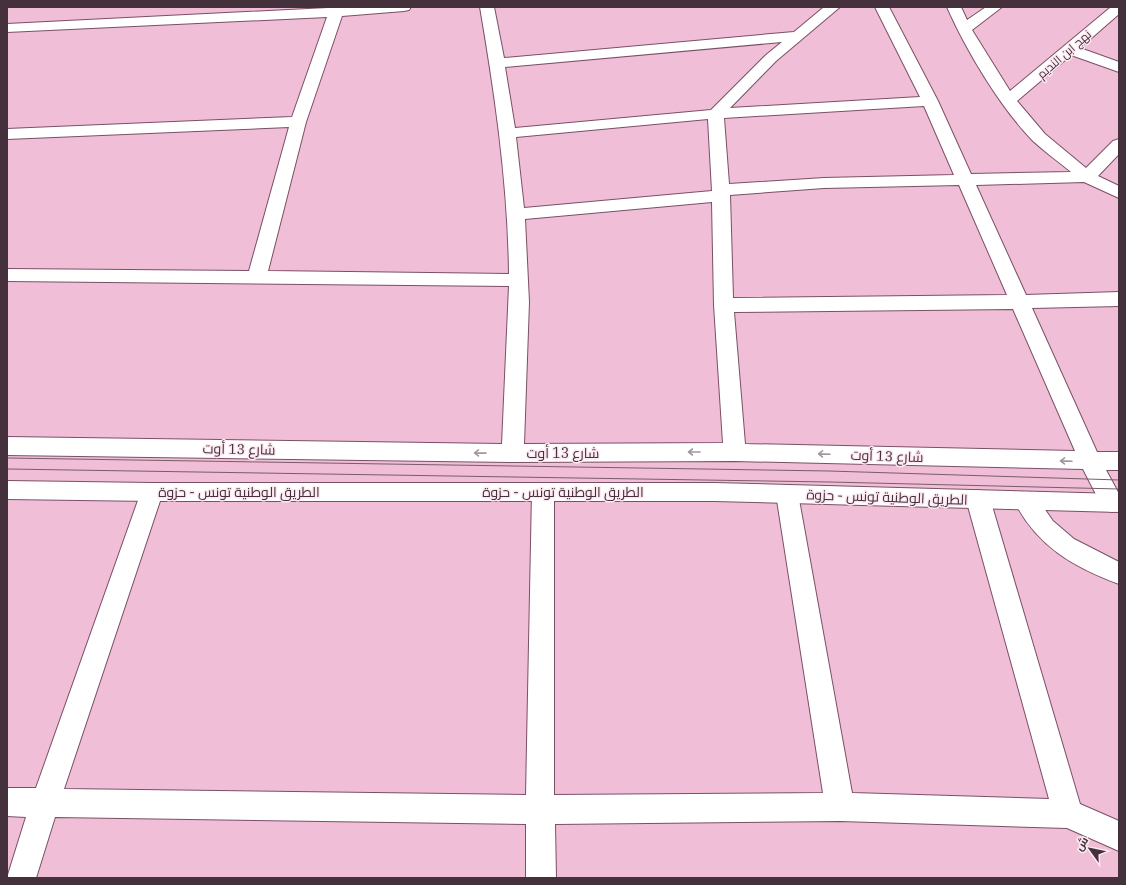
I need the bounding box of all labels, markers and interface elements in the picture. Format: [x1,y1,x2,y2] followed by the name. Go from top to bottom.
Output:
[1034,26,1095,82] street label: نهج ابن النديم
[202,439,276,459] street label: شارع 13 أوت
[527,444,599,462] street label: شارع 13 أوت
[850,446,924,466] street label: شارع 13 أوت
[688,448,701,456] one-way arrow
[474,449,487,457] one-way arrow
[818,450,831,458] one-way arrow
[1060,457,1073,465] one-way arrow
[158,483,320,501] street label: الطريق الوطنية تونس - حزوة
[482,483,644,501] street label: الطريق الوطنية تونس - حزوة
[806,485,968,509] street label: الطريق الوطنية تونس - حزوة
[1070,829,1110,869] north arrow
[1072,834,1091,853] text: ش

